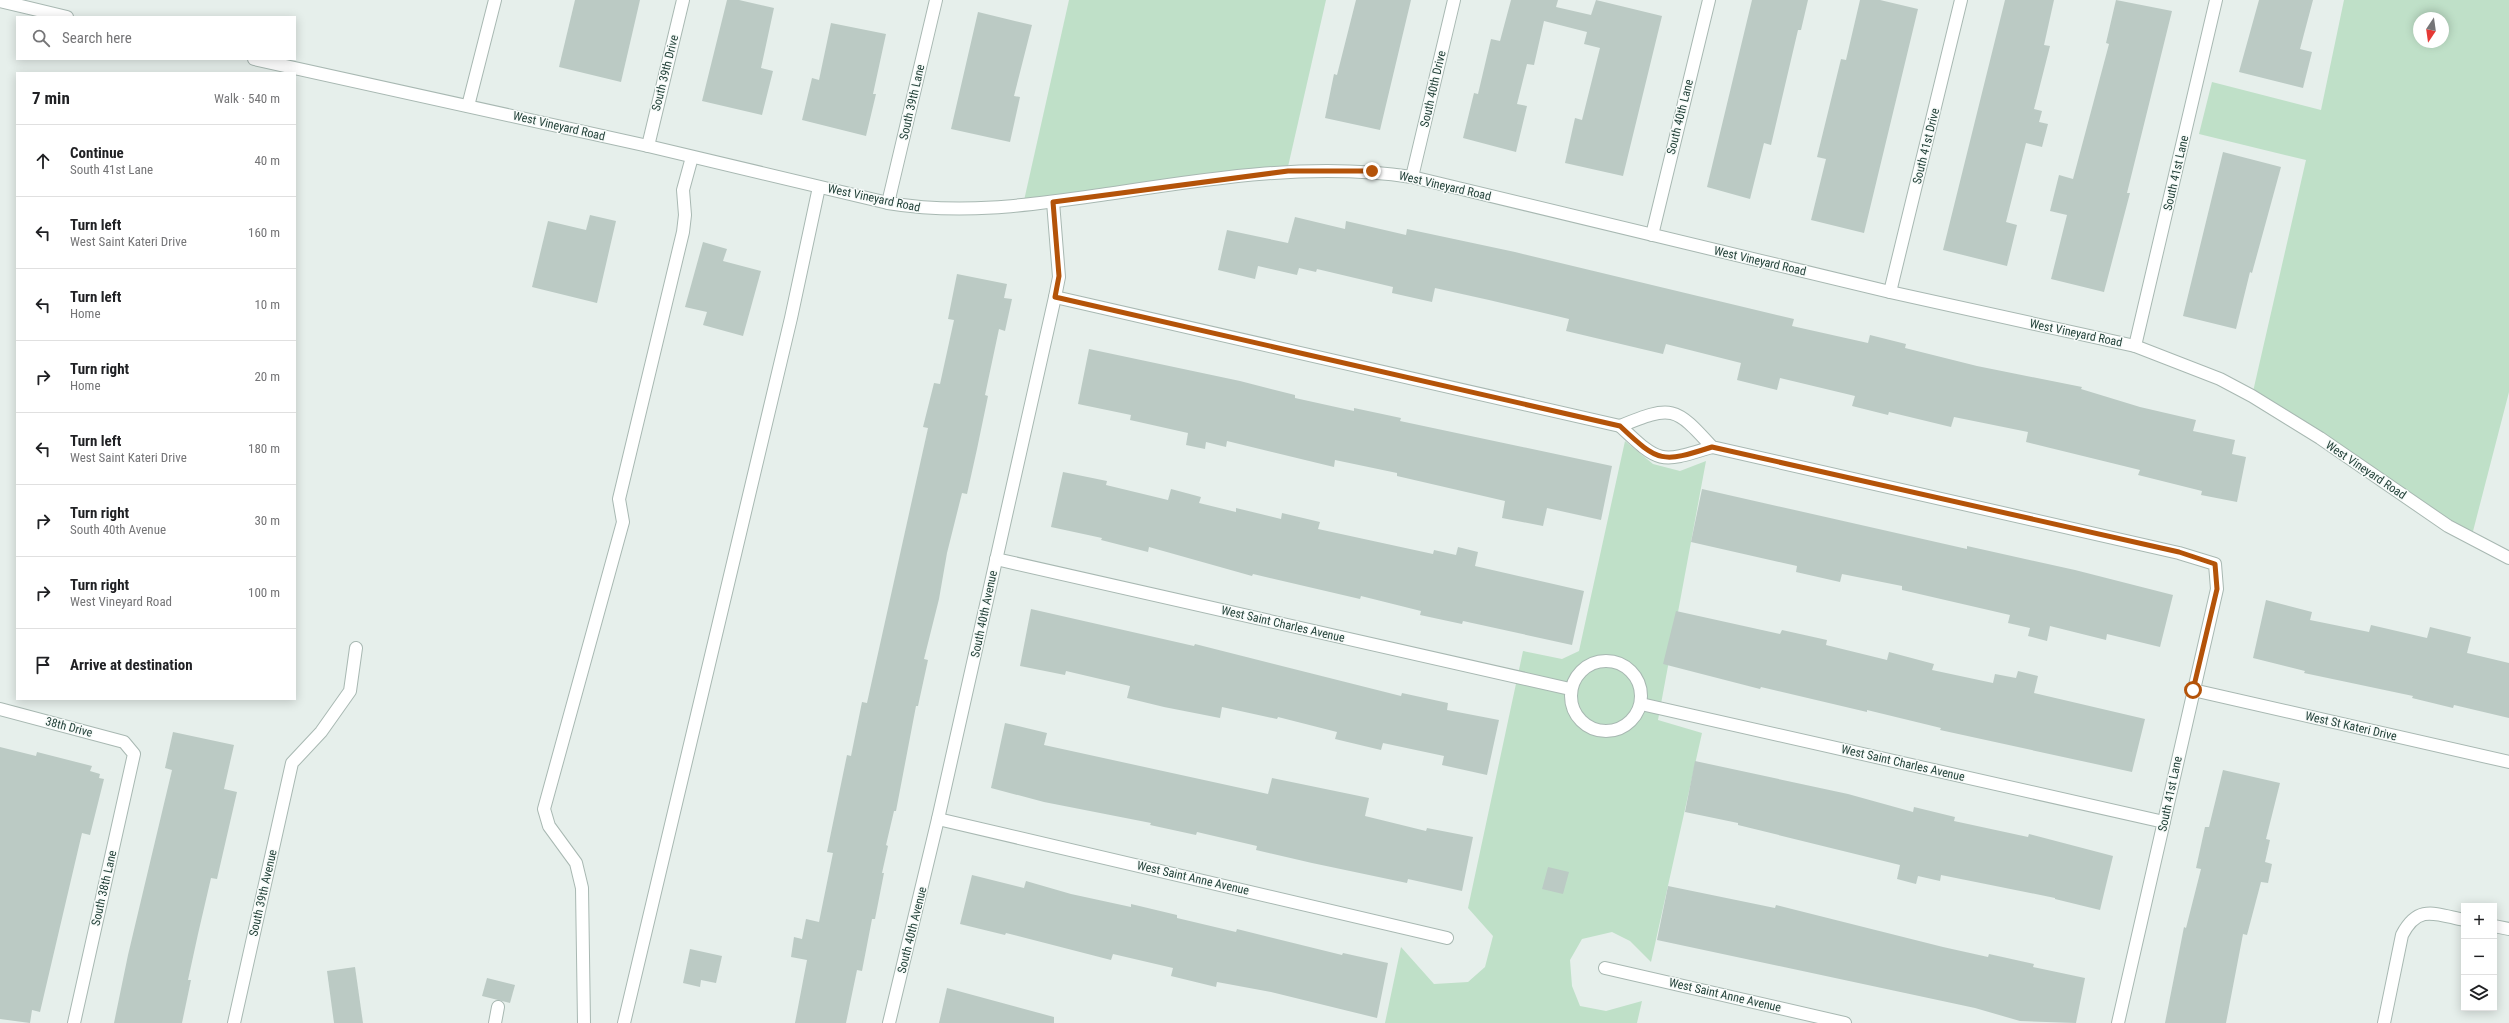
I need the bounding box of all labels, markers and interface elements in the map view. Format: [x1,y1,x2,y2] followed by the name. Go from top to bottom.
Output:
[2413,12,2449,48] north arrow
[16,16,296,60] search box
[30,27,52,49] icon: search
[62,29,132,47] text: Search here
[649,33,681,113] street label: South 39th Drive
[1417,49,1449,129] street label: South 40th Drive
[897,63,928,141] street label: South 39th Lane
[1664,78,1696,156] street label: South 40th Lane
[32,88,70,108] text: 7 min
[214,91,280,106] text: Walk · 540 m
[1910,106,1942,185] street label: South 41st Drive
[512,109,607,143] street label: West Vineyard Road
[2161,134,2192,212] street label: South 41st Lane
[70,144,124,162] text: Continue
[32,150,54,172] icon: ahead
[254,153,280,168] text: 40 m
[70,162,153,177] text: South 41st Lane
[1363,162,1381,180] route end
[1398,169,1493,203] street label: West Vineyard Road
[826,181,922,215] street label: West Vineyard Road
[70,216,121,234] text: Turn left
[32,222,54,244] icon: left
[248,225,280,240] text: 160 m
[70,234,187,249] text: West Saint Kateri Drive
[1713,244,1808,278] street label: West Vineyard Road
[70,288,121,306] text: Turn left
[32,294,54,316] icon: left
[254,297,280,312] text: 10 m
[70,306,100,321] text: Home
[2028,316,2124,350] street label: West Vineyard Road
[70,360,129,378] text: Turn right
[32,366,54,388] icon: right
[254,369,280,384] text: 20 m
[70,378,100,393] text: Home
[70,432,121,450] text: Turn left
[32,438,54,460] icon: left
[2323,438,2409,502] street label: West Vineyard Road
[248,441,280,456] text: 180 m
[70,450,187,465] text: West Saint Kateri Drive
[70,504,129,522] text: Turn right
[32,510,54,532] icon: right
[254,513,280,528] text: 30 m
[70,522,166,537] text: South 40th Avenue
[968,569,1000,659] street label: South 40th Avenue
[70,576,129,594] text: Turn right
[32,582,54,604] icon: right
[248,585,280,600] text: 100 m
[70,594,172,609] text: West Vineyard Road
[1220,603,1346,645] street label: West Saint Charles Avenue
[32,654,54,676] icon: arrive
[70,656,193,674] text: Arrive at destination
[2184,681,2202,699] route start
[2304,709,2398,743] street label: West St Kateri Drive
[44,714,94,740] street label: 38th Drive
[1840,742,1966,784] street label: West Saint Charles Avenue
[2155,755,2185,833] street label: South 41st Lane
[246,848,280,938] street label: South 39th Avenue
[89,849,120,927] street label: South 38th Lane
[1136,858,1251,898] street label: West Saint Anne Avenue
[894,885,930,975] street label: South 40th Avenue
[2461,903,2497,1011] map controls
[2461,903,2497,939] button: +
[2461,939,2497,975] button: −
[1668,975,1783,1015] street label: West Saint Anne Avenue
[2461,975,2497,1011] button: layers

